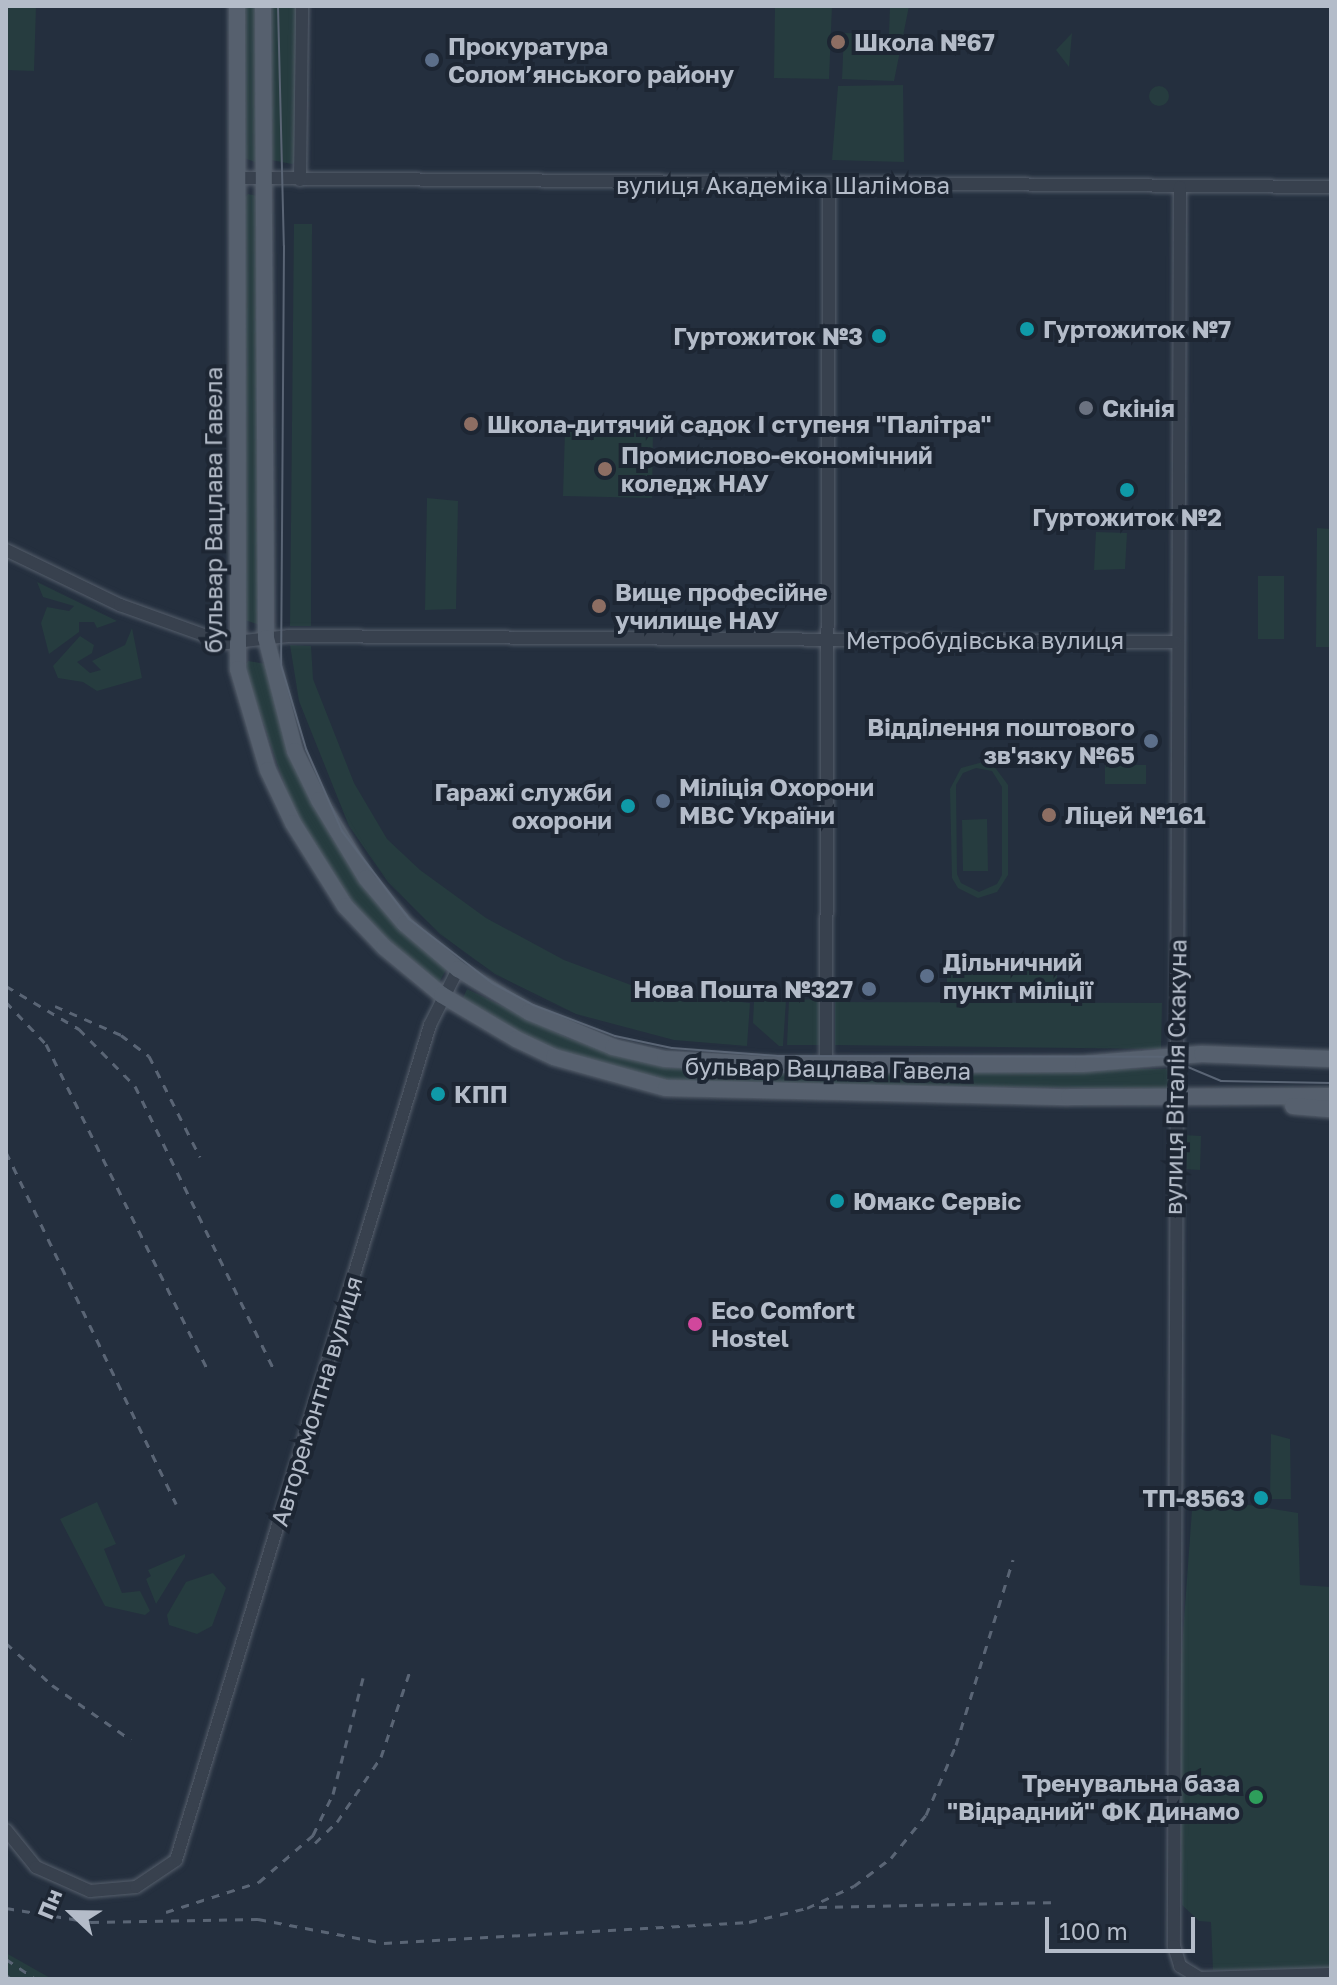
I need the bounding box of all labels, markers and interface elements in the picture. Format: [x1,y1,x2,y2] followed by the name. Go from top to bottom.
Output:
[854,28,995,56] place label: Школа №67
[448,32,734,88] place label: Прокуратура Солом’янського району
[829,33,847,51] marker: Школа №67
[423,51,441,69] marker: Прокуратура Солом’янського району
[616,171,950,199] street label: вулиця Академіка Шалімова
[1043,315,1231,343] place label: Гуртожиток №7
[1018,320,1036,338] marker: Гуртожиток №7
[673,322,863,350] place label: Гуртожиток №3
[870,327,888,345] marker: Гуртожиток №3
[199,367,227,653] street label: бульвар Вацлава Гавела
[1102,394,1175,422] place label: Скінія
[1077,399,1095,417] marker: Скінія
[487,410,992,438] place label: Школа-дитячий садок І ступеня "Палітра"
[462,415,480,433] marker: Школа-дитячий садок І ступеня "Палітра"
[621,441,933,497] place label: Промислово-економічний коледж НАУ
[596,460,614,478] marker: Промислово-економічний коледж НАУ
[1118,481,1136,499] marker: Гуртожиток №2
[1032,503,1222,531] place label: Гуртожиток №2
[615,578,828,634] place label: Вище професійне училище НАУ
[590,597,608,615] marker: Вище професійне училище НАУ
[846,626,1124,654] street label: Метробудівська вулиця
[867,713,1135,769] place label: Відділення поштового зв'язку №65
[1142,732,1160,750] marker: Відділення поштового зв'язку №65
[679,773,874,829] place label: Міліція Охорони МВС України
[435,778,612,834] place label: Гаражі служби охорони
[654,792,672,810] marker: Міліція Охорони МВС України
[619,797,637,815] marker: Гаражі служби охорони
[1065,801,1205,829] place label: Ліцей №161
[1040,806,1058,824] marker: Ліцей №161
[1158,939,1192,1215] street label: вулиця Віталія Скакуна
[943,948,1093,1004] place label: Дільничний пункт міліції
[918,967,936,985] marker: Дільничний пункт міліції
[633,975,853,1003] place label: Нова Пошта №327
[860,980,878,998] marker: Нова Пошта №327
[685,1051,971,1085] street label: бульвар Вацлава Гавела
[454,1080,508,1108] place label: КПП
[429,1085,447,1103] marker: КПП
[853,1187,1021,1215] place label: Юмакс Сервіс
[828,1192,846,1210] marker: Юмакс Сервіс
[264,1273,368,1529] street label: Авторемонтна вулиця
[711,1296,855,1352] place label: Eco Comfort Hostel
[686,1315,704,1333] marker: Eco Comfort Hostel
[1142,1484,1245,1512] place label: ТП-8563
[1252,1489,1270,1507] marker: ТП-8563
[947,1769,1240,1825] place label: Тренувальна база "Відрадний" ФК Динамо
[1247,1788,1265,1806] marker: Тренувальна база "Відрадний" ФК Динамо
[32,1873,112,1953] north arrow
[31,1885,67,1923] text: Пн
[1049,1901,1199,1951] scale bar
[1059,1916,1128,1945] text: 100 m

